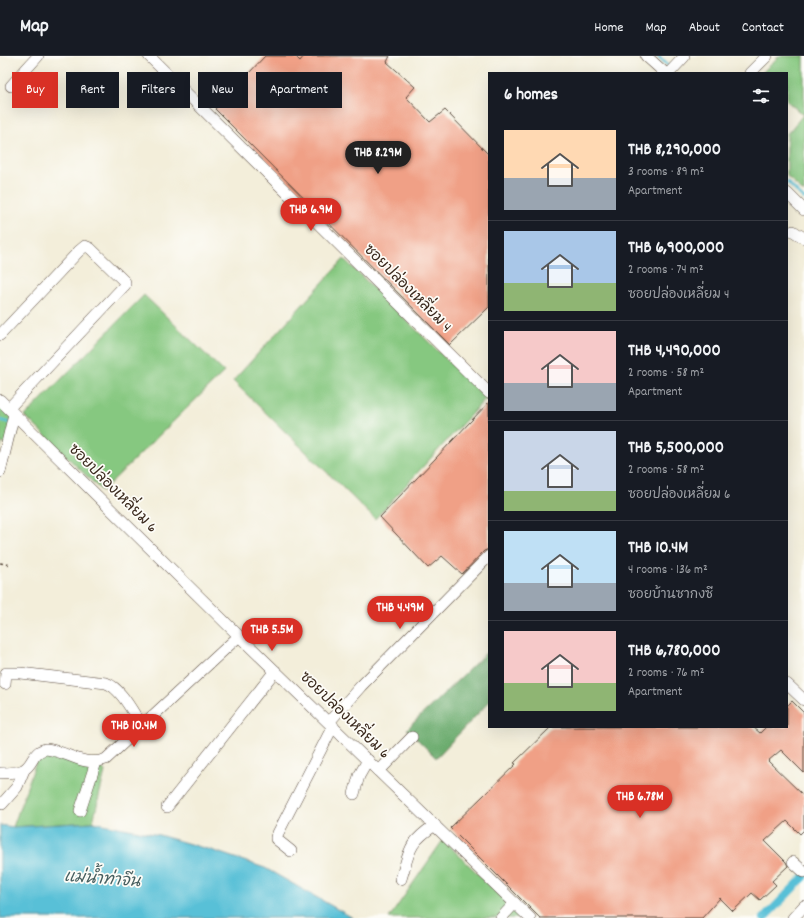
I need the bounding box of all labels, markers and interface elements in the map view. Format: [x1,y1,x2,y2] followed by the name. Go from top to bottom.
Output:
[20,14,49,41] text: Map
[594,18,623,38] text: Home
[645,18,667,38] text: Map
[689,18,720,38] text: About
[742,18,784,38] text: Contact
[12,72,58,108] chip: Buy
[66,72,119,108] chip: Rent
[127,72,190,108] chip: Filters
[198,72,248,108] chip: New
[256,72,342,108] chip: Apartment
[504,84,558,108] text: 6 homes
[750,85,772,107] icon: filters
[628,139,721,163] text: THB 8,290,000
[332,141,424,175] pin: THB 8.29M
[354,144,402,163] text: THB 8.29M
[536,146,584,194] icon: home
[628,163,704,182] text: 3 rooms · 89 m²
[628,182,682,201] text: Apartment
[270,198,352,232] pin: THB 6.9M
[289,201,333,220] text: THB 6.9M
[358,236,460,338] street label: ซอยปล่องเหลี่ยม 4
[628,237,724,261] text: THB 6,900,000
[536,247,584,295] icon: home
[628,261,703,280] text: 2 rooms · 74 m²
[628,286,729,305] text: ซอยปล่องเหลี่ยม 4
[628,340,721,364] text: THB 4,490,000
[536,347,584,395] icon: home
[628,364,704,383] text: 2 rooms · 58 m²
[628,383,682,402] text: Apartment
[62,436,165,539] street label: ซอยปล่องเหลี่ยม 6
[628,437,724,461] text: THB 5,500,000
[536,447,584,495] icon: home
[628,461,704,480] text: 2 rooms · 58 m²
[628,486,730,505] text: ซอยปล่องเหลี่ยม 6
[628,537,688,561] text: THB 10.4M
[536,547,584,595] icon: home
[628,561,708,580] text: 4 rooms · 136 m²
[628,586,713,605] text: ซอยบ้านซากงซี
[354,596,446,630] pin: THB 4.49M
[376,599,424,618] text: THB 4.49M
[231,618,313,652] pin: THB 5.5M
[251,621,293,640] text: THB 5.5M
[628,640,721,664] text: THB 6,780,000
[536,647,584,695] icon: home
[294,663,398,765] street label: ซอยปล่องเหลี่ยม 6
[628,664,704,683] text: 2 rooms · 76 m²
[628,683,682,702] text: Apartment
[88,714,180,748] pin: THB 10.4M
[111,717,157,736] text: THB 10.4M
[594,785,686,819] pin: THB 6.78M
[616,788,664,807] text: THB 6.78M
[63,861,143,894] water label: แม่น้ำท่าจีน

